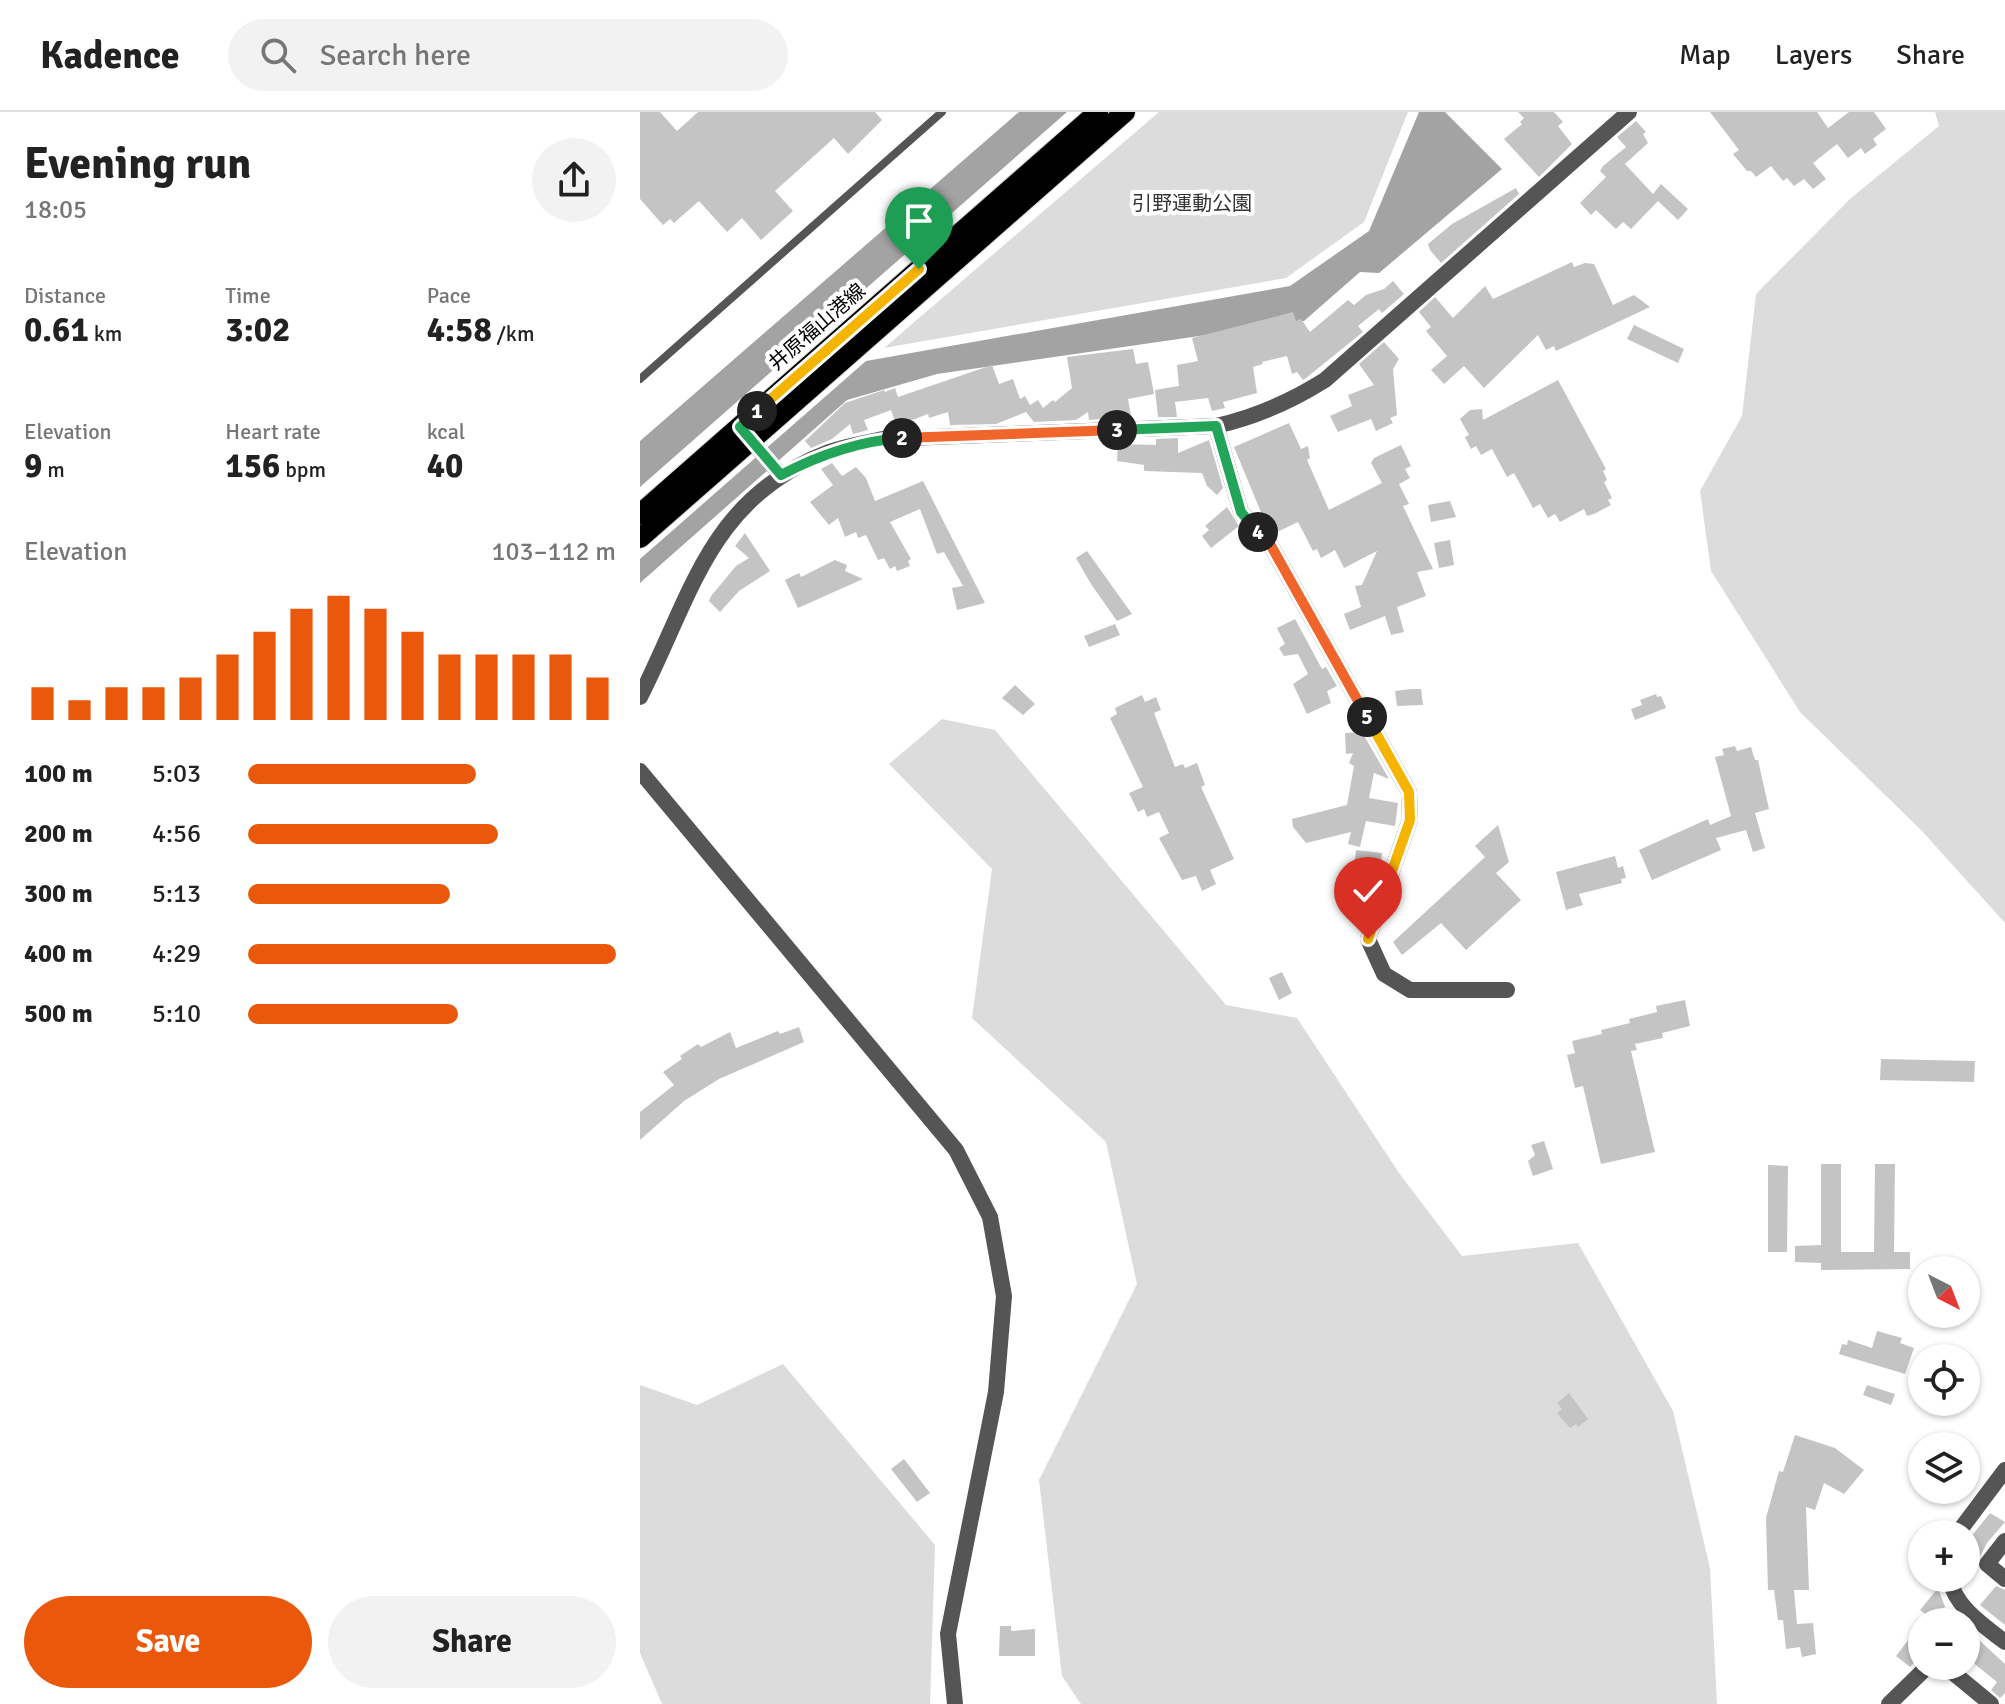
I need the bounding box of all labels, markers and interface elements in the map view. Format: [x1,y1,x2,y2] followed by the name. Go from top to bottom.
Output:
[228,19,788,91] search box
[40,32,180,79] text: Kadence
[256,33,300,77] icon: search
[320,37,471,74] text: Search here
[1679,38,1731,72] text: Map
[1775,38,1852,72] text: Layers
[1896,38,1965,72] text: Share
[24,137,251,191] text: Evening run
[532,138,616,222] button: share
[885,187,953,269] pin
[1132,191,1252,216] park label: 引野運動公園
[24,194,87,226] text: 18:05
[897,199,941,243] icon: arrive
[764,278,870,376] street label: 井原福山港線
[24,282,106,309] text: Distance
[225,282,271,309] text: Time
[427,282,471,309] text: Pace
[24,309,89,351] text: 0.61
[225,309,290,351] text: 3:02
[427,309,492,351] text: 4:58
[89,320,122,347] text: km
[492,320,534,347] text: /km
[737,391,777,431] pin: 1
[751,397,763,424] text: 1
[1097,410,1137,450] pin: 3
[1111,416,1123,443] text: 3
[24,418,112,445] text: Elevation
[225,418,321,445] text: Heart rate
[427,418,465,445] text: kcal
[882,418,922,458] pin: 2
[896,424,908,451] text: 2
[24,445,42,487] text: 9
[225,445,280,487] text: 156
[427,445,463,487] text: 40
[42,456,65,483] text: m
[280,456,326,483] text: bpm
[1238,512,1278,552] pin: 4
[1252,518,1264,545] text: 4
[24,536,128,568] text: Elevation
[492,536,616,568] text: 103–112 m
[1347,697,1387,737] pin: 5
[1361,703,1373,730] text: 5
[24,758,93,790] text: 100 m
[152,758,201,790] text: 5:03
[24,818,93,850] text: 200 m
[152,818,201,850] text: 4:56
[1334,857,1402,939] pin
[1346,869,1390,913] icon: check
[24,878,93,910] text: 300 m
[152,878,201,910] text: 5:13
[24,938,93,970] text: 400 m
[152,938,201,970] text: 4:29
[24,998,93,1030] text: 500 m
[152,998,201,1030] text: 5:10
[1908,1256,1980,1328] north arrow
[1908,1256,1980,1680] map controls
[1908,1344,1980,1416] button: locate
[1908,1432,1980,1504] button: layers
[1908,1520,1980,1592] button: +
[24,1596,312,1688] button: Save
[328,1596,616,1688] button: Share
[1908,1608,1980,1680] button: −

